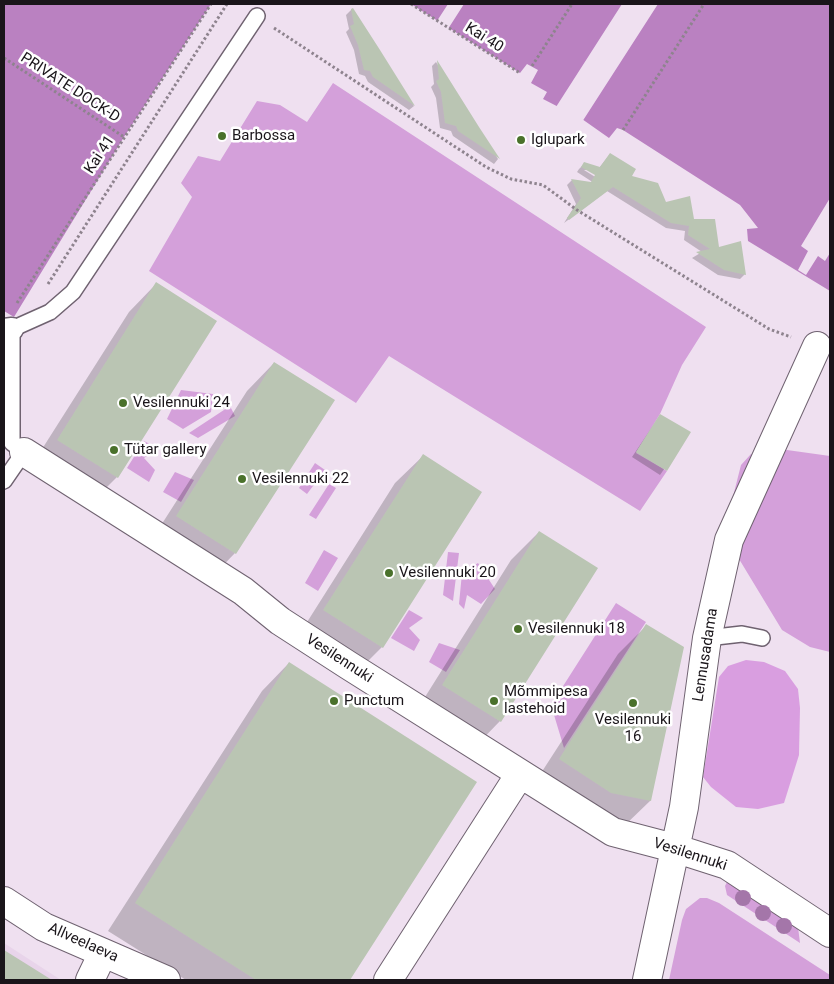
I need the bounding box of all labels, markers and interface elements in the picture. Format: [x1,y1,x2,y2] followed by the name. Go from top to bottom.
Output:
[462,19,506,57] street label: Kai 40
[17,49,123,127] street label: PRIVATE DOCK-D
[232,127,295,145] place label: Barbossa
[216,130,228,142] marker: Barbossa
[531,131,585,149] place label: Iglupark
[81,133,119,177] street label: Kai 41
[515,134,527,146] marker: Iglupark
[133,394,230,412] place label: Vesilennuki 24
[117,397,129,409] marker: Vesilennuki 24
[124,441,207,459] place label: Tütar gallery
[108,444,120,456] marker: Tütar gallery
[252,470,349,488] place label: Vesilennuki 22
[236,473,248,485] marker: Vesilennuki 22
[399,564,496,582] place label: Vesilennuki 20
[383,567,395,579] marker: Vesilennuki 20
[690,607,722,703] street label: Lennusadama
[528,620,625,638] place label: Vesilennuki 18
[512,623,524,635] marker: Vesilennuki 18
[302,631,376,687] street label: Vesilennuki
[504,683,588,718] place label: Mõmmipesa lastehoid
[344,692,404,710] place label: Punctum
[328,695,340,707] marker: Punctum
[488,695,500,707] marker: Mõmmipesa lastehoid
[627,697,639,709] marker: Vesilennuki 16
[595,711,671,746] place label: Vesilennuki 16
[651,835,729,875] street label: Vesilennuki
[45,919,121,967] street label: Allveelaeva

